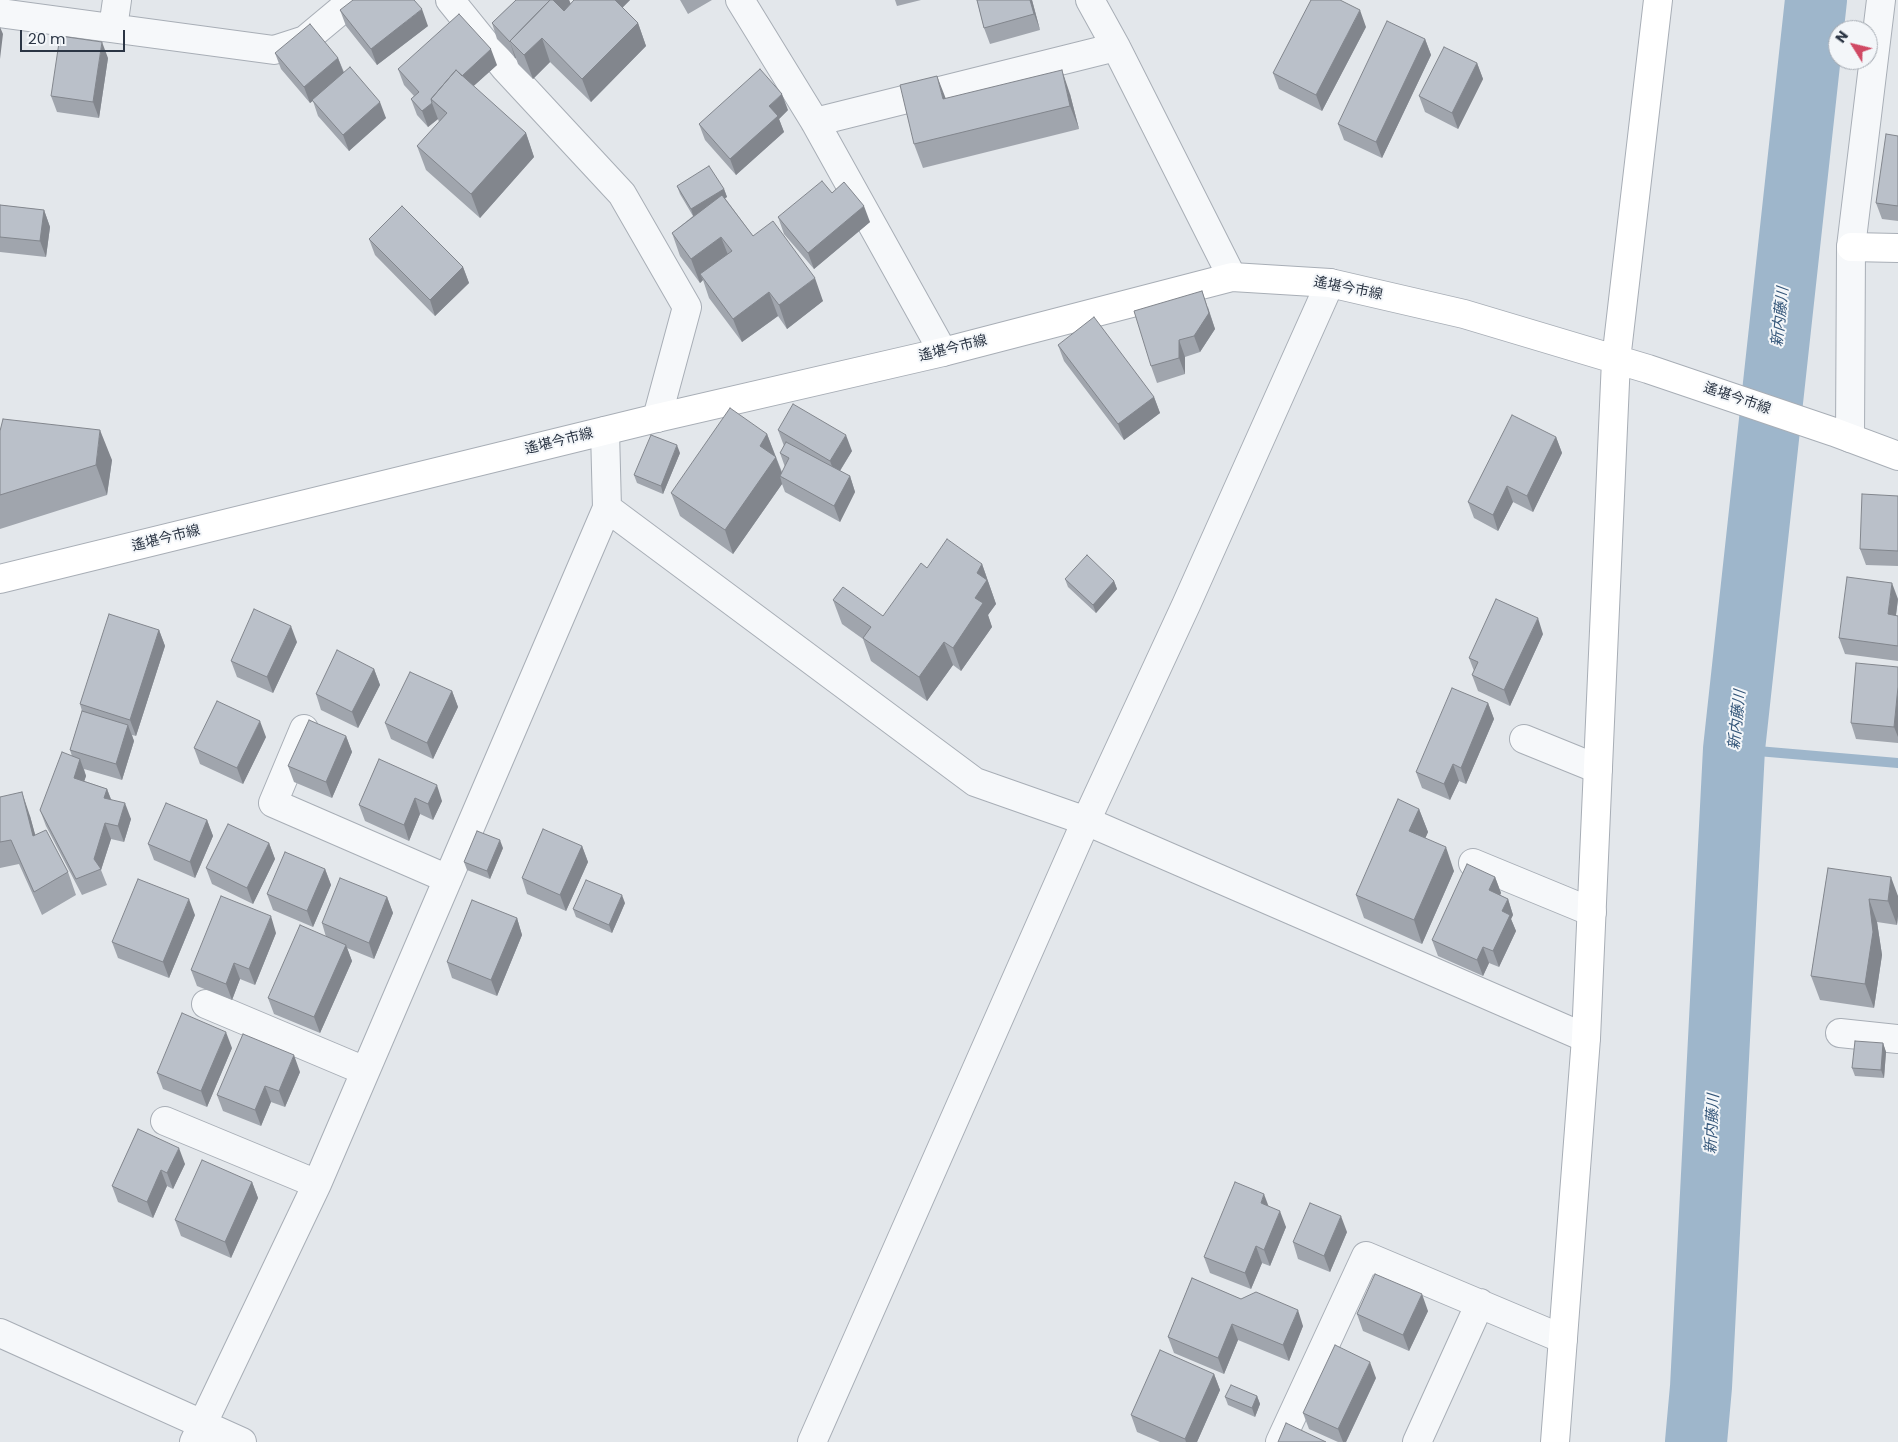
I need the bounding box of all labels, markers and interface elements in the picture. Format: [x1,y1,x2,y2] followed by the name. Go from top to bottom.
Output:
[22,20,128,52] scale bar
[1828,20,1878,70] north arrow
[1830,27,1853,47] text: N
[28,28,66,49] text: 20 m
[1312,274,1384,304] street label: 遙堪今市線
[1769,286,1793,348] water label: 新内藤川
[917,332,989,366] street label: 遙堪今市線
[1701,380,1773,418] street label: 遙堪今市線
[523,425,595,459] street label: 遙堪今市線
[130,522,202,556] street label: 遙堪今市線
[1726,689,1750,751] water label: 新内藤川
[1702,1094,1724,1154] water label: 新内藤川

